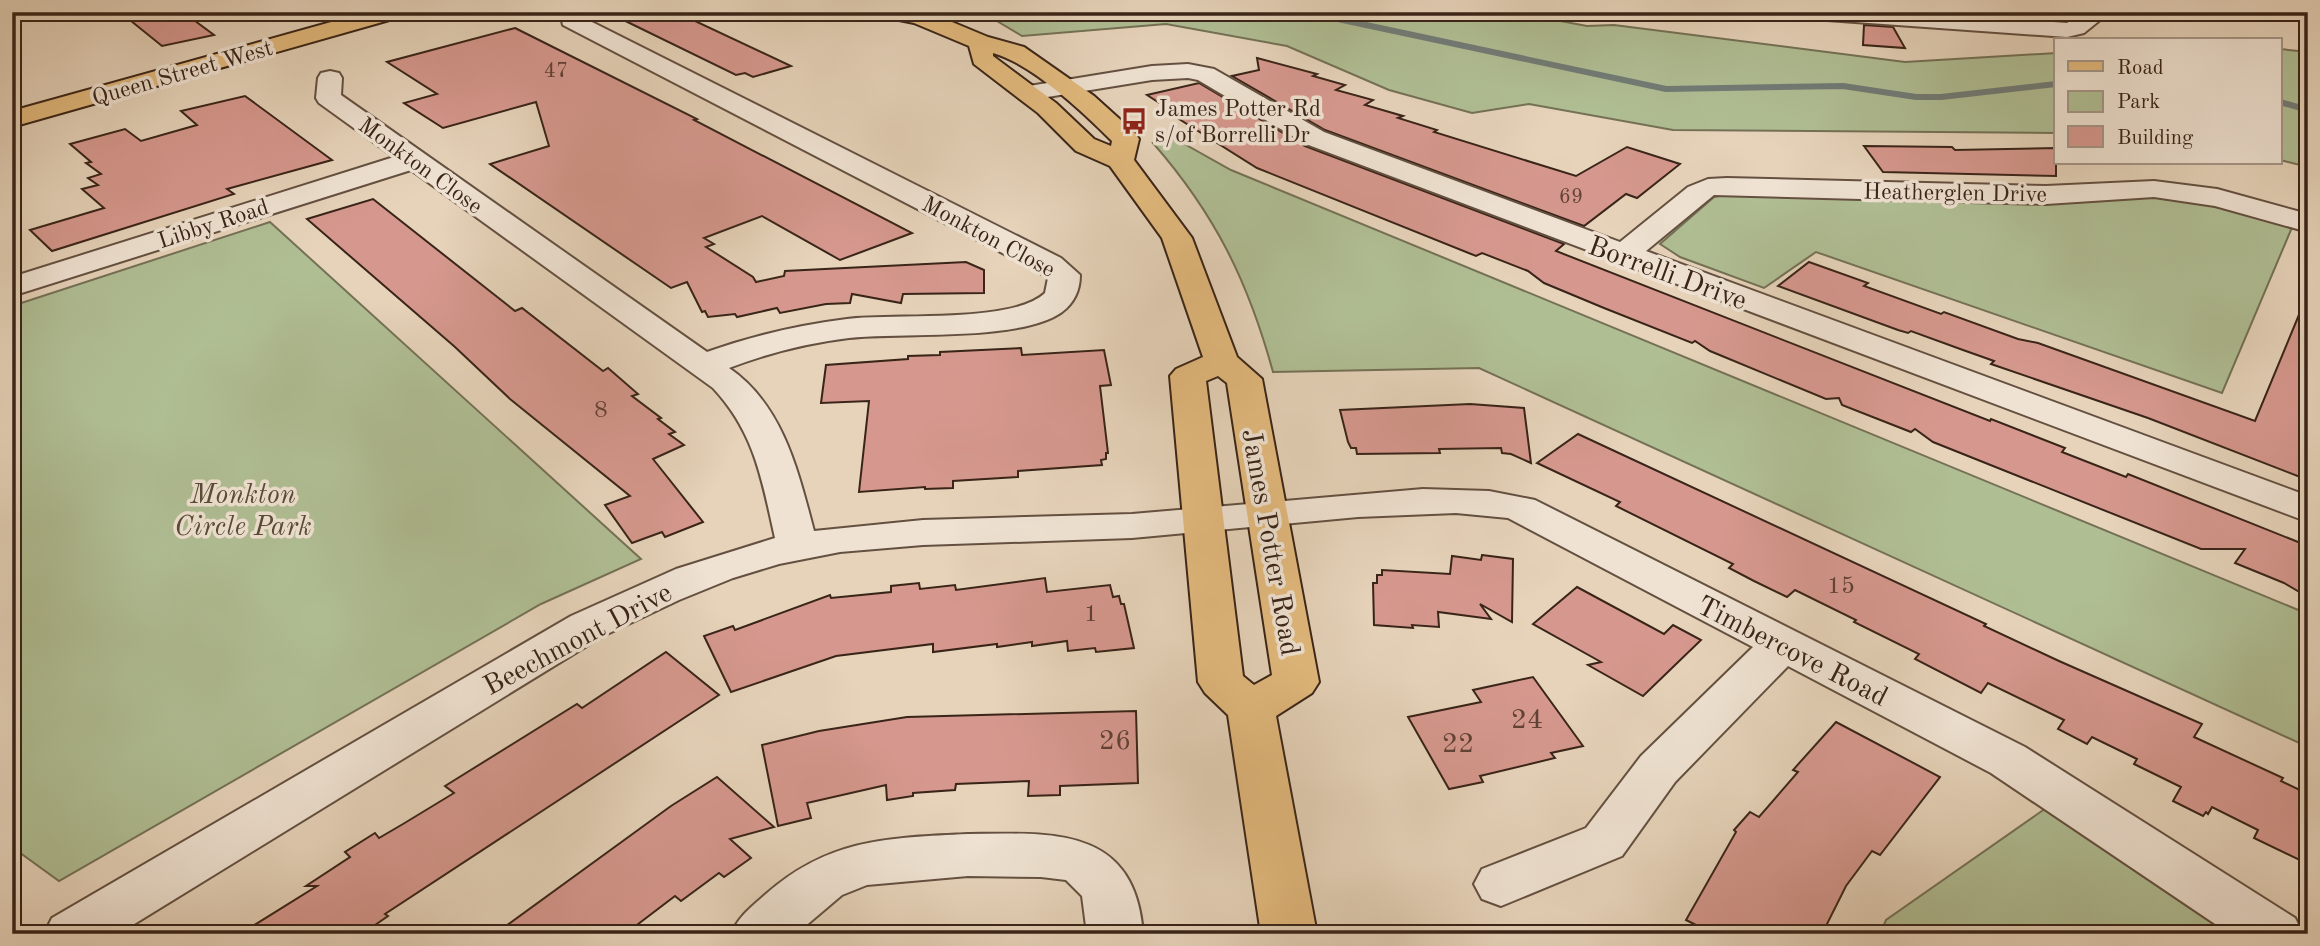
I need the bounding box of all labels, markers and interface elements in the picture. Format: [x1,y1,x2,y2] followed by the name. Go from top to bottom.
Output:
[89,37,275,110] street label: Queen Street West
[2054,38,2282,164] legend
[2117,58,2164,79] text: Road
[544,61,568,82] house number: 47
[2117,92,2160,113] text: Park
[1155,98,1321,147] place label: James Potter Rd s/of Borrelli Dr
[1119,106,1149,136] bus stop icon: James Potter Rd s/of Borrelli Dr
[354,114,486,219] street label: Monkton Close
[2117,128,2194,149] text: Building
[1863,180,2047,207] street label: Heatherglen Drive
[1559,187,1583,208] house number: 69
[918,193,1059,282] street label: Monkton Close
[155,196,272,253] street label: Libby Road
[1584,233,1750,317] street label: Borrelli Drive
[594,399,608,423] house number: 8
[1235,427,1303,658] street label: James Potter Road
[174,482,312,542] park label: Monkton Circle Park
[1827,575,1855,599] house number: 15
[480,579,677,702] street label: Beechmont Drive
[1692,593,1892,713] street label: Timbercove Road
[1084,603,1098,627] house number: 1
[1511,707,1543,735] house number: 24
[1099,728,1131,756] house number: 26
[1442,731,1474,759] house number: 22

